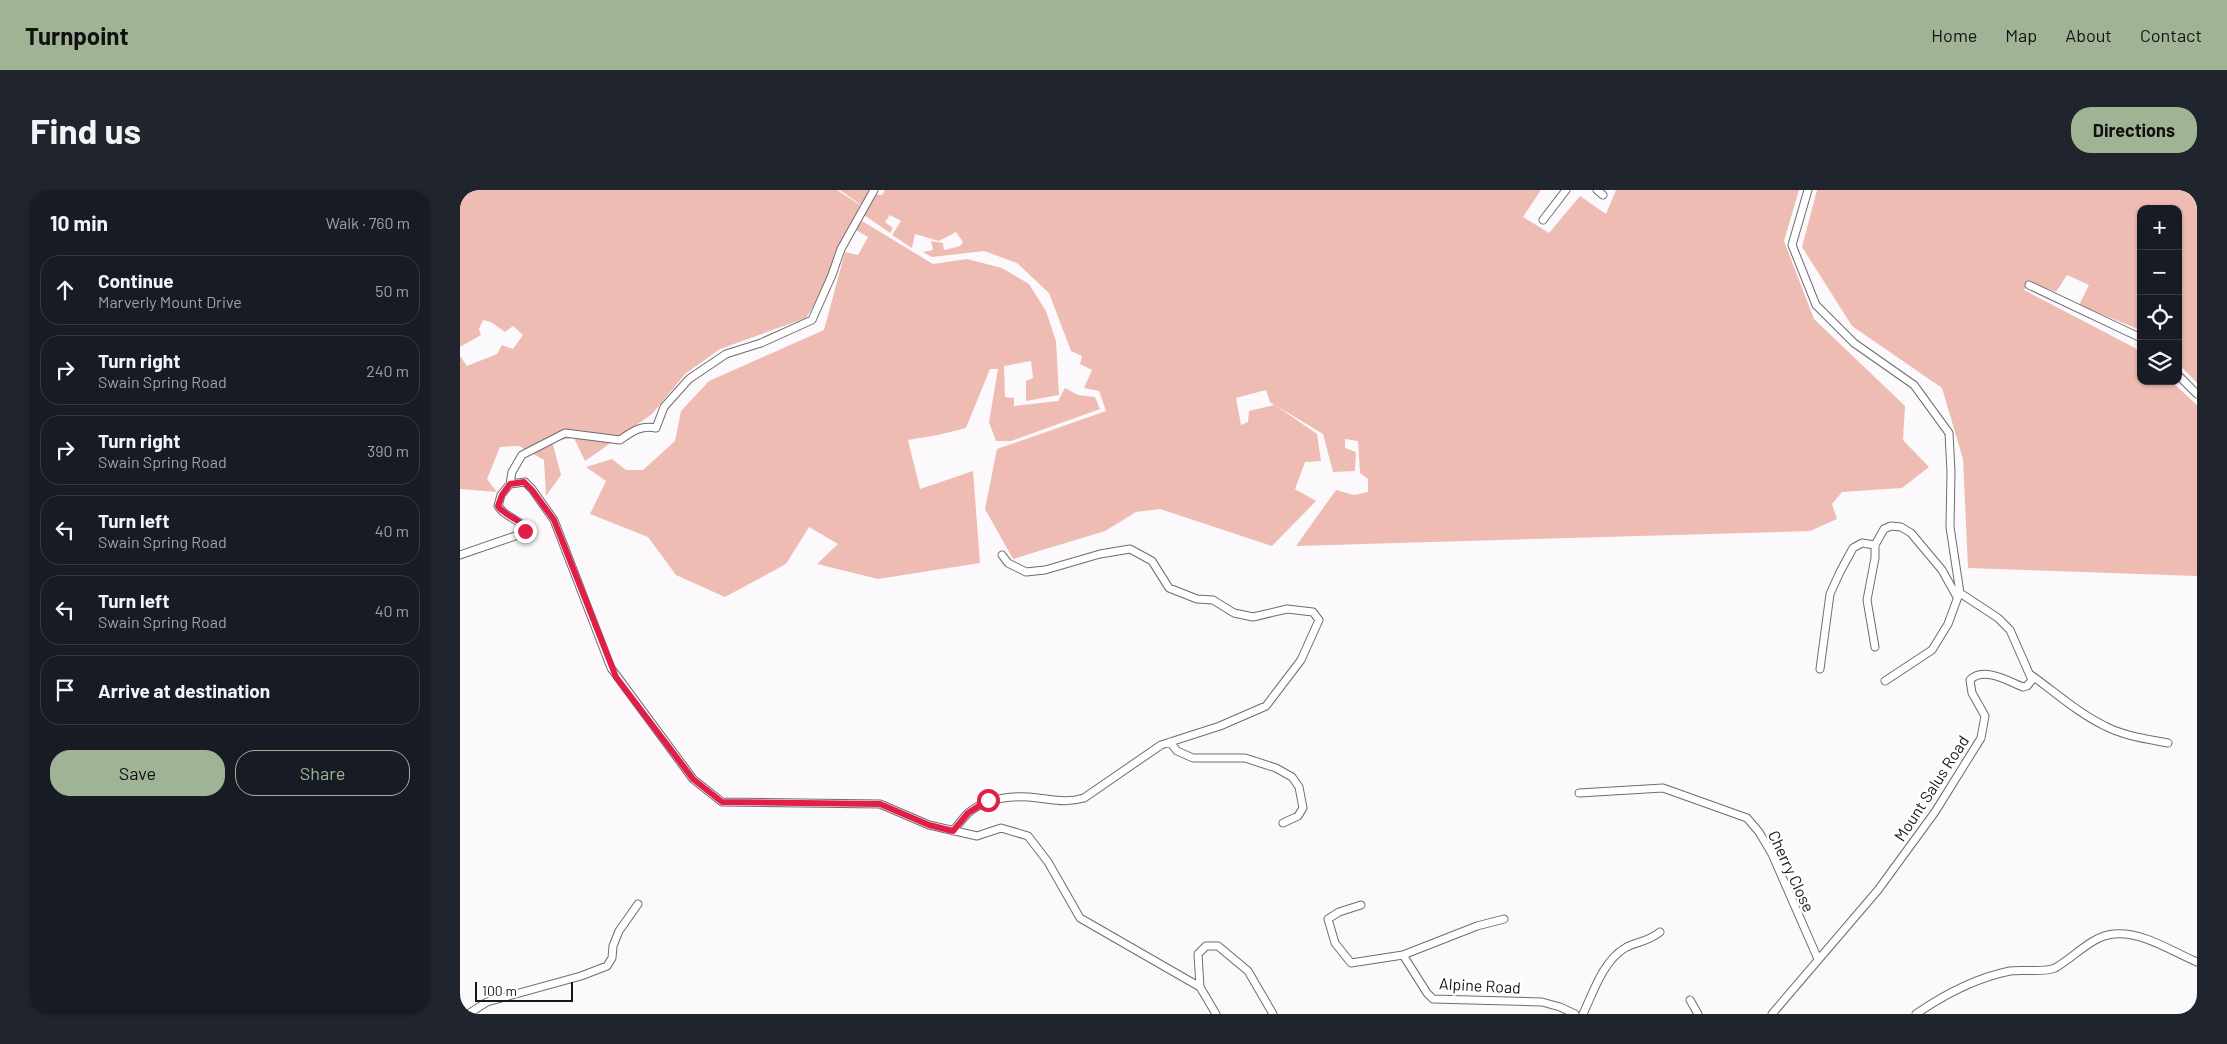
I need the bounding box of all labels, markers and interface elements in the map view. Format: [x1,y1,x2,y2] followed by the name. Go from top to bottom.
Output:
[25,21,129,50] text: Turnpoint
[1931,24,1977,46] text: Home
[2005,24,2037,46] text: Map
[2065,24,2112,46] text: About
[2140,24,2202,46] text: Contact
[2071,107,2197,153] button: Directions
[30,109,141,151] text: Find us
[2137,205,2182,385] map controls
[2137,205,2182,250] button: +
[50,210,108,235] text: 10 min
[326,213,410,232] text: Walk · 760 m
[2137,250,2182,295] button: −
[98,269,174,292] text: Continue
[51,276,79,304] icon: ahead
[375,281,409,300] text: 50 m
[98,292,242,311] text: Marverly Mount Drive
[2137,295,2182,340] button: locate
[2137,340,2182,385] button: layers
[98,349,180,372] text: Turn right
[51,356,79,384] icon: right
[366,361,409,380] text: 240 m
[98,372,227,391] text: Swain Spring Road
[98,429,180,452] text: Turn right
[51,436,79,464] icon: right
[367,441,409,460] text: 390 m
[98,452,227,471] text: Swain Spring Road
[98,509,169,532] text: Turn left
[51,516,79,544] icon: left
[514,520,537,543] route end
[375,521,409,540] text: 40 m
[98,532,227,551] text: Swain Spring Road
[98,589,169,612] text: Turn left
[51,596,79,624] icon: left
[375,601,409,620] text: 40 m
[98,612,227,631] text: Swain Spring Road
[51,676,79,704] icon: arrive
[98,679,270,702] text: Arrive at destination
[1890,731,1972,845] street label: Mount Salus Road
[50,750,225,796] button: Save
[235,750,410,796] button: Share
[977,789,1000,812] route start
[1765,827,1819,915] street label: Cherry Close
[1439,973,1521,997] street label: Alpine Road
[475,979,572,1002] scale bar
[482,982,517,999] text: 100 m

